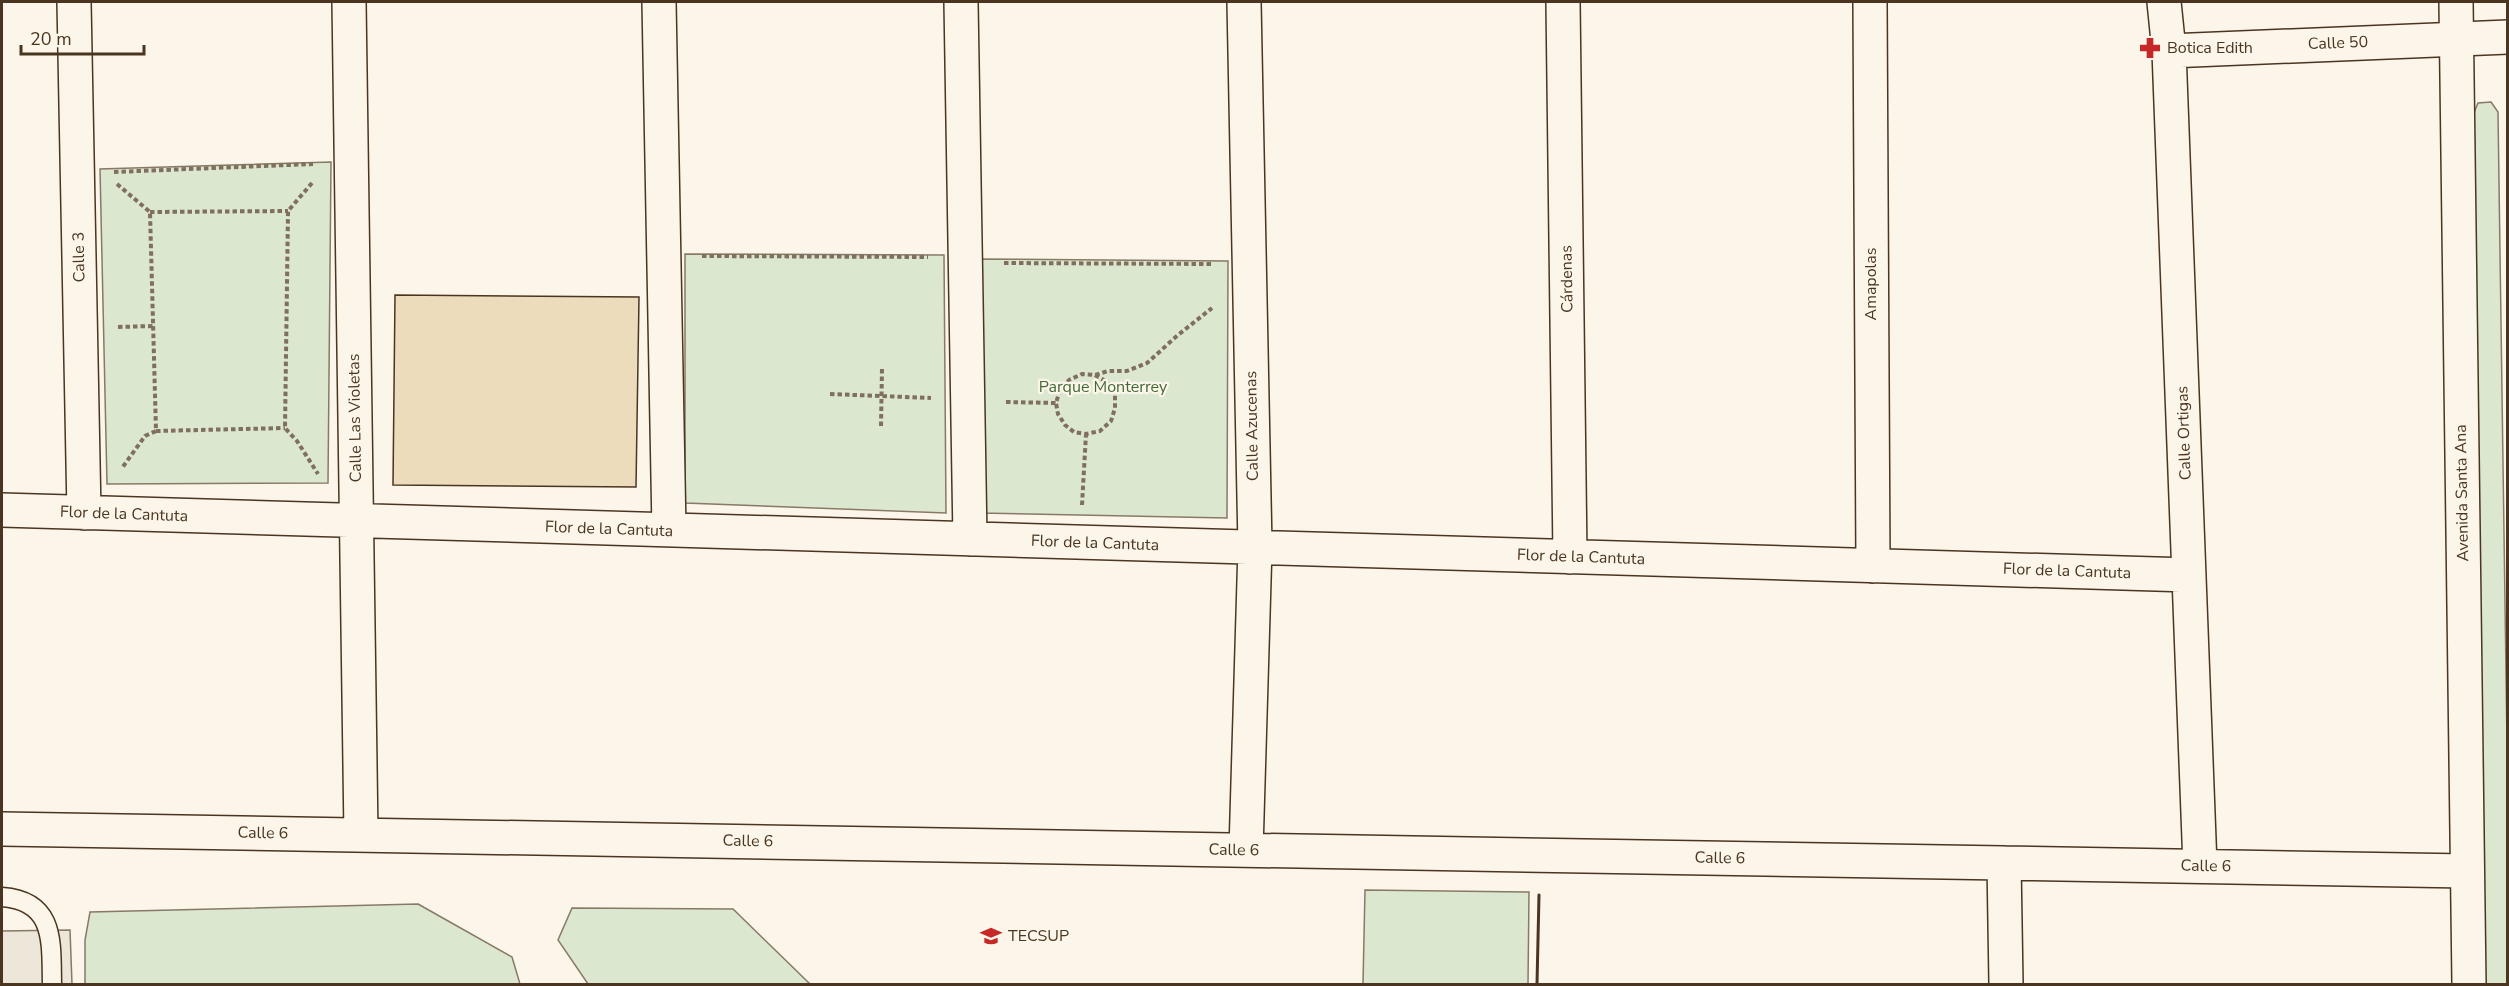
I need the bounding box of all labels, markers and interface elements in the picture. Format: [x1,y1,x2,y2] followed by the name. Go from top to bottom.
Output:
[21,18,144,56] scale bar
[30,27,72,51] text: 20 m
[2308,31,2368,55] street label: Calle 50
[2138,36,2162,60] pharmacy icon: Botica Edith
[2167,37,2253,59] place label: Botica Edith
[68,232,90,282] street label: Calle 3
[1555,245,1579,313] street label: Cárdenas
[1860,248,1882,320] street label: Amapolas
[343,354,367,482] street label: Calle Las Violetas
[1240,371,1264,481] street label: Calle Azucenas
[1039,376,1168,398] park label: Parque Monterrey
[2171,385,2197,481] street label: Calle Ortigas
[2450,424,2474,562] street label: Avenida Santa Ana
[60,501,188,527] street label: Flor de la Cantuta
[545,516,673,542] street label: Flor de la Cantuta
[1031,530,1159,556] street label: Flor de la Cantuta
[1517,544,1645,570] street label: Flor de la Cantuta
[2003,558,2131,584] street label: Flor de la Cantuta
[238,822,288,844] street label: Calle 6
[723,830,773,852] street label: Calle 6
[1209,839,1259,861] street label: Calle 6
[1695,847,1745,869] street label: Calle 6
[2181,855,2231,877] street label: Calle 6
[979,924,1003,948] school or university icon: TECSUP
[1008,925,1069,947] place label: TECSUP

